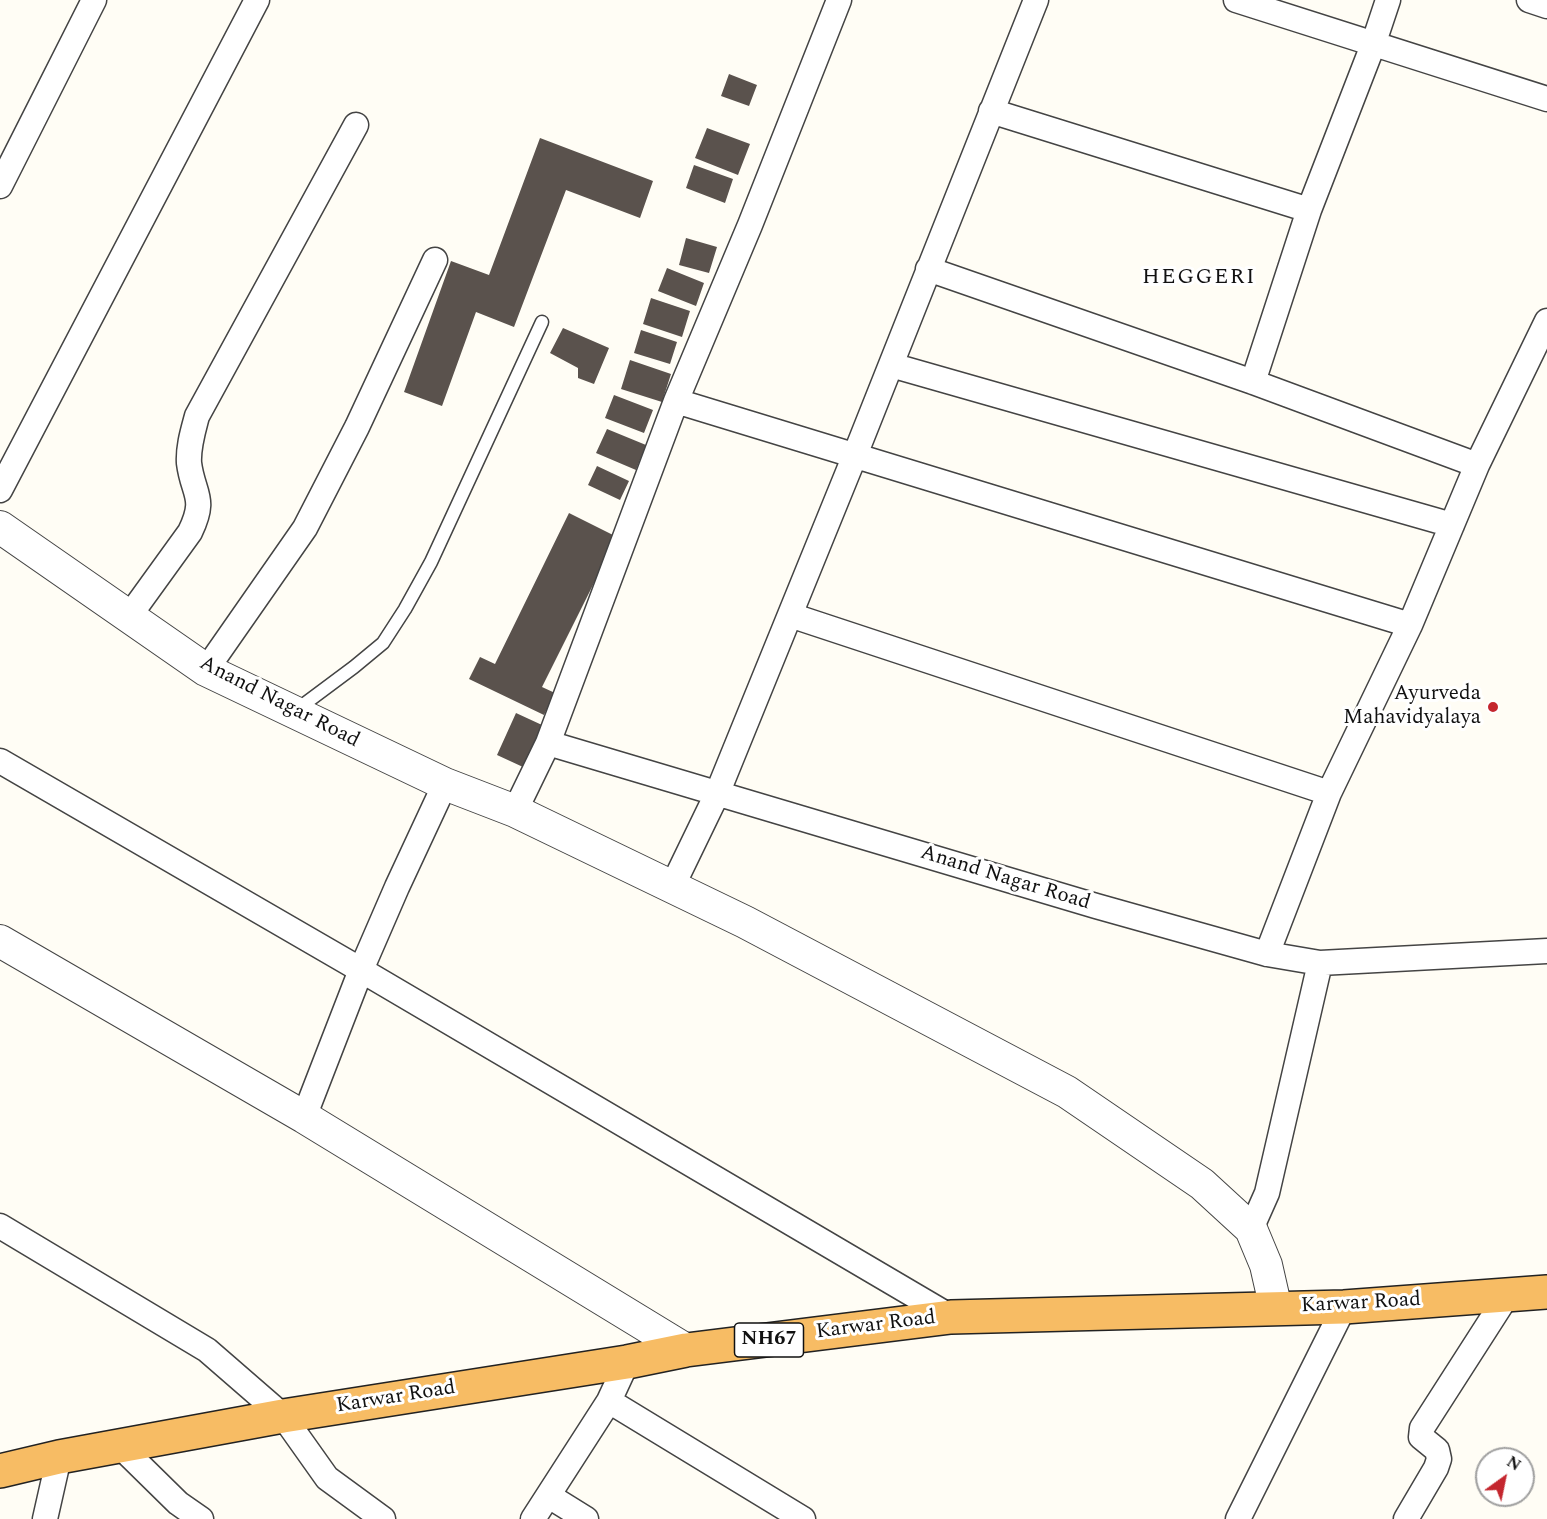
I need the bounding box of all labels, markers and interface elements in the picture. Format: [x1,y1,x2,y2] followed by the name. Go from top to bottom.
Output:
[1142,266,1256,292] district label: HEGGERI
[195,652,363,754] street label: Anand Nagar Road
[1343,682,1481,732] place label: Ayurveda Mahavidyalaya
[1486,700,1500,714] marker: Ayurveda Mahavidyalaya
[917,841,1093,917] street label: Anand Nagar Road
[1300,1288,1422,1320] street label: Karwar Road
[815,1306,937,1346] street label: Karwar Road
[734,1323,804,1357] road number: NH67
[335,1376,457,1420] street label: Karwar Road
[1475,1447,1535,1507] north arrow
[1502,1450,1526,1477] text: N

